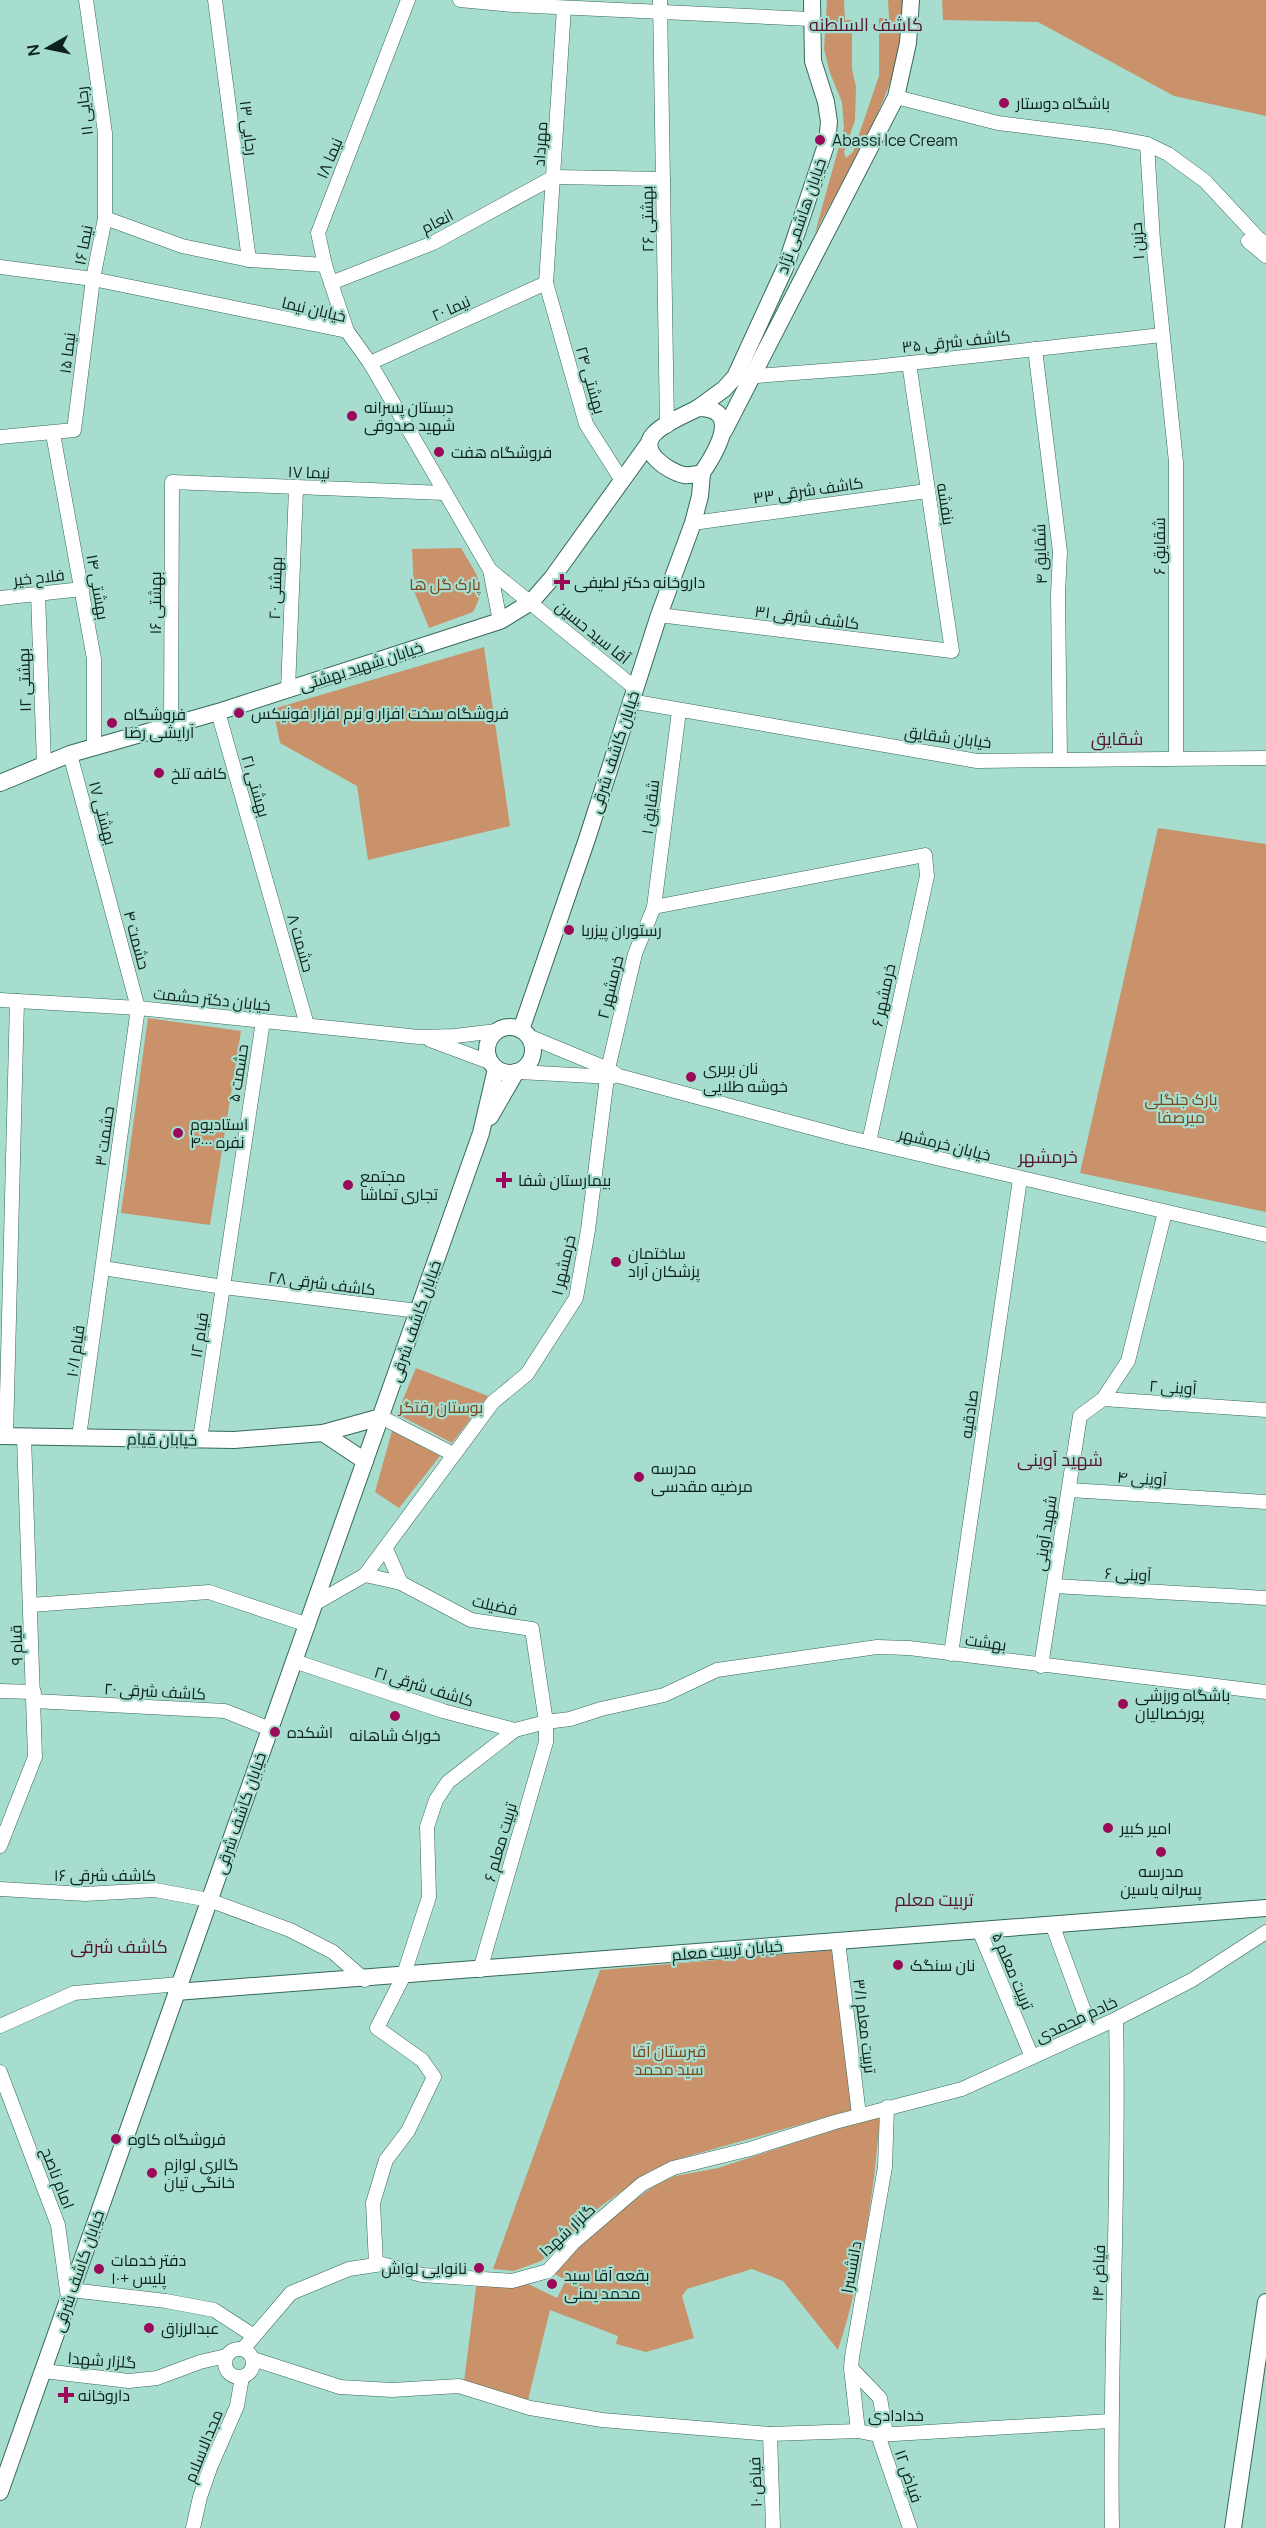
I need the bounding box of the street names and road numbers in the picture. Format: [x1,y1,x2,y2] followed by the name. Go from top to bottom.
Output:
[70,85,98,137] street label: رجایی ۱۱
[235,99,263,157] street label: رجایی ۱۳
[527,121,553,167] street label: مهرداد
[311,134,347,182] street label: نیما ۱۸
[771,155,831,277] street label: خیابان هاشمی نژاد
[635,185,659,253] street label: بهشتی ۲۶
[417,204,457,239] street label: انعام
[1125,222,1149,260] street label: حزین ۱
[68,223,98,267] street label: نیما ۱۶
[428,290,474,326] street label: نیما ۲۰
[280,291,348,327] street label: خیابان نیما
[901,324,1011,358] street label: کاشف شرقی ۳۵
[54,331,80,375] street label: نیما ۱۵
[571,343,611,417] street label: بهشتی ۲۴
[287,460,331,484] street label: نیما ۱۷
[751,471,865,509] street label: کاشف شرقی ۳۳
[932,481,960,527] street label: بنفشه
[1148,517,1170,575] street label: شقایق ۶
[1028,523,1052,585] street label: شقایق ۴
[81,552,115,622] street label: بهشتی ۱۴
[263,556,287,620] street label: بهشتی ۲۰
[11,563,66,592] street label: فلاح خیر
[144,571,166,635] street label: بهشتی ۱۶
[551,595,635,669] street label: آقا سید حسین
[753,600,861,634] street label: کاشف شرقی ۳۱
[296,636,426,696] street label: خیابان شهید بهشتی
[12,648,36,712] street label: بهشتی ۱۲
[584,688,644,816] street label: خیابان کاشف شرقی
[903,721,993,753] street label: خیابان شقایق
[237,752,275,820] street label: بهشتی ۲۱
[84,778,122,848] street label: بهشتی ۱۷
[636,778,664,836] street label: شقایق ۱
[119,908,155,972] street label: حشمت ۴
[282,911,320,975] street label: حشمت ۸
[591,953,629,1021] street label: خرمشهر ۲
[866,961,900,1029] street label: خرمشهر ۶
[152,982,272,1016] street label: خیابان دکتر حشمت
[223,1042,253,1104] street label: حشمت ۵
[89,1104,119,1168] street label: حشمت ۳
[896,1122,993,1166] street label: خیابان خرمشهر
[545,1233,581,1297] street label: خرمشهر ۱
[384,1257,446,1385] street label: خیابان کاشف شرقی
[267,1265,377,1301] street label: کاشف شرقی ۲۸
[185,1311,214,1359] street label: قیام ۱۲
[60,1323,91,1379] street label: قیام ۱۰/۱
[1148,1374,1198,1400] street label: آوینی ۲
[955,1388,983,1440] street label: صادقیه
[127,1427,197,1452] street label: خیابان قیام
[1116,1465,1168,1491] street label: آوینی ۴
[1028,1494,1062,1572] street label: شهید آوینی
[1104,1562,1153,1586] street label: آوینی ۶
[470,1589,520,1621] street label: فضیلت
[4,1624,29,1666] street label: قیام ۹
[964,1628,1008,1656] street label: بهشت
[372,1660,476,1712] street label: کاشف شرقی ۲۱
[103,1677,207,1705] street label: کاشف شرقی ۲۰
[209,1749,271,1877] street label: خیابان کاشف شرقی
[478,1799,523,1884] street label: تربیت معلم ۶
[54,1864,156,1886] street label: کاشف شرقی ۱۶
[986,1929,1039,2014] street label: تربیت معلم ۵
[671,1934,784,1967] street label: خیابان تربیت معلم
[847,1977,882,2076] street label: تربیت معلم ۳/۱
[1031,1990,1121,2049] street label: خادم محمدی
[35,2144,80,2212] street label: امام ناصح
[534,2198,600,2262] street label: گلزار شهدا
[47,2207,109,2335] street label: خیابان کاشف شرقی
[836,2239,866,2295] street label: دانشسرا
[1086,2244,1110,2302] street label: فیاض ۱۴
[67,2347,137,2373] street label: گلزار شهدا
[868,2404,924,2426] street label: خدادادی
[178,2406,229,2486] street label: مجدالاسلام
[890,2447,928,2505] street label: فیاض ۱۲
[743,2456,767,2508] street label: فیاض ۱۰

